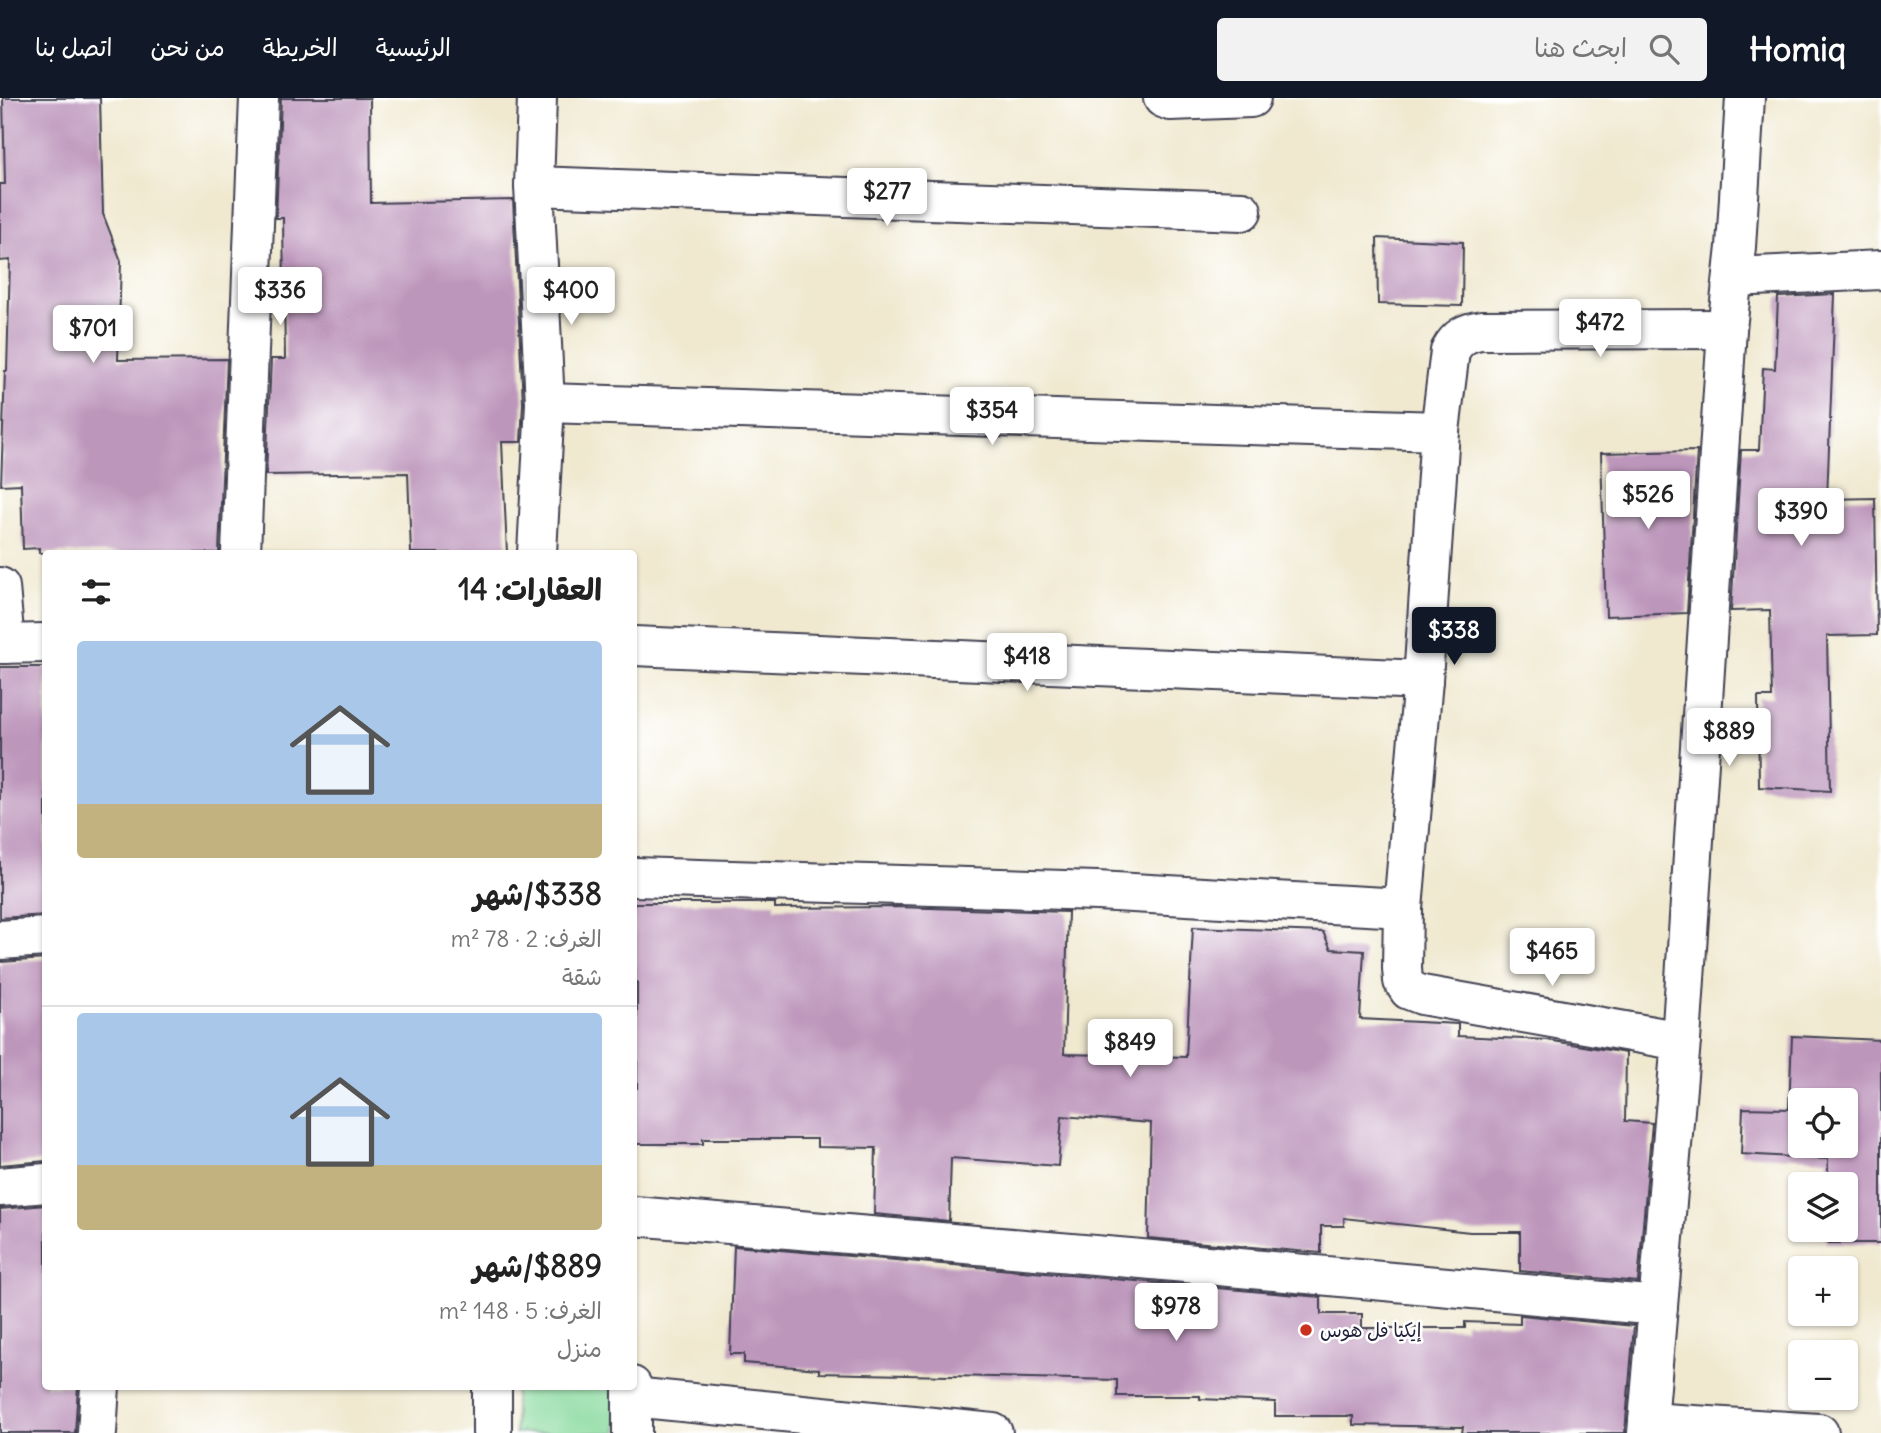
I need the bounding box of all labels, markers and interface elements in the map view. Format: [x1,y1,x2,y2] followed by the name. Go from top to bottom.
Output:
[1217,18,1707,81] search box
[1749,28,1846,70] text: Homiq
[1645,30,1683,68] icon: search
[1534,31,1627,64] text: ابحث هنا
[35,32,113,62] text: اتصل بنا
[151,32,225,62] text: من نحن
[263,32,338,62] text: الخريطة
[376,32,451,62] text: الرئيسية
[846,169,928,228] pin: $277
[863,176,911,205] text: $277
[239,268,321,327] pin: $336
[530,268,612,327] pin: $400
[254,275,306,304] text: $336
[543,275,599,304] text: $400
[1559,300,1641,359] pin: $472
[52,306,134,365] pin: $701
[1575,307,1625,336] text: $472
[69,313,117,342] text: $701
[951,388,1033,447] pin: $354
[966,395,1018,424] text: $354
[1607,472,1689,531] pin: $526
[1622,479,1674,508] text: $526
[1760,489,1842,548] pin: $390
[1774,496,1828,525] text: $390
[458,570,602,608] text: العقارات: 14
[77,573,115,611] icon: filters
[1413,608,1495,667] pin: $338
[1428,615,1480,644] text: $338
[986,634,1068,693] pin: $418
[1003,641,1051,670] text: $418
[277,687,403,813] icon: home
[1688,708,1770,768] pin: $889
[1703,716,1755,745] text: $889
[473,875,602,913] text: $338/شهر
[451,924,602,953] text: الغرف: 2 · 78 m²
[1511,928,1593,988] pin: $465
[1526,936,1578,965] text: $465
[562,962,602,991] text: شقة
[1089,1020,1171,1079] pin: $849
[1104,1027,1156,1056] text: $849
[277,1059,403,1185] icon: home
[1788,1088,1858,1410] map controls
[1788,1088,1858,1158] button: locate
[1788,1172,1858,1242] button: layers
[473,1247,602,1285] text: $889/شهر
[1788,1256,1858,1326] button: +
[1135,1284,1217,1343] pin: $978
[1151,1291,1201,1320] text: $978
[439,1296,602,1325] text: الغرف: 5 · 148 m²
[1320,1318,1422,1342] place label: إيكيا فل هوس
[1298,1322,1314,1338] marker: إيكيا فل هوس
[557,1334,602,1363] text: منزل
[1788,1340,1858,1410] button: −

